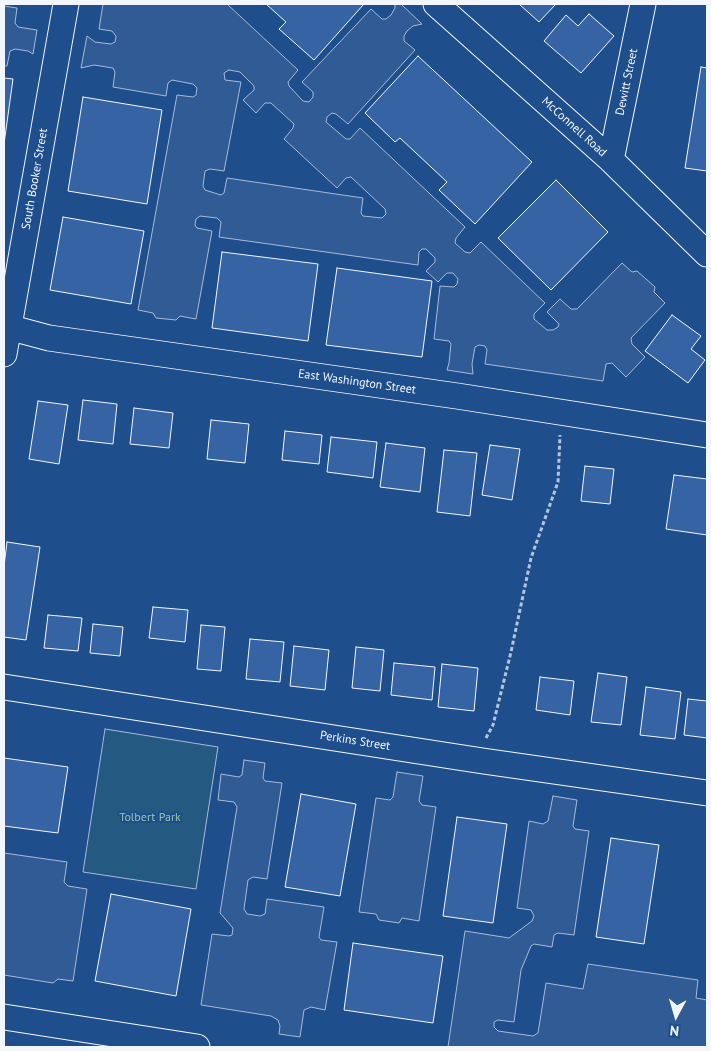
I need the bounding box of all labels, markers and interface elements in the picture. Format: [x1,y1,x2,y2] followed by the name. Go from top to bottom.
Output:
[613,47,641,117] street label: Dewitt Street
[538,94,610,160] street label: McConnell Road
[19,127,51,231] street label: South Booker Street
[297,367,417,397] street label: East Washington Street
[319,728,391,754] street label: Perkins Street
[119,811,181,825] park label: Tolbert Park
[651,991,701,1041] north arrow
[669,1021,680,1040] text: N

